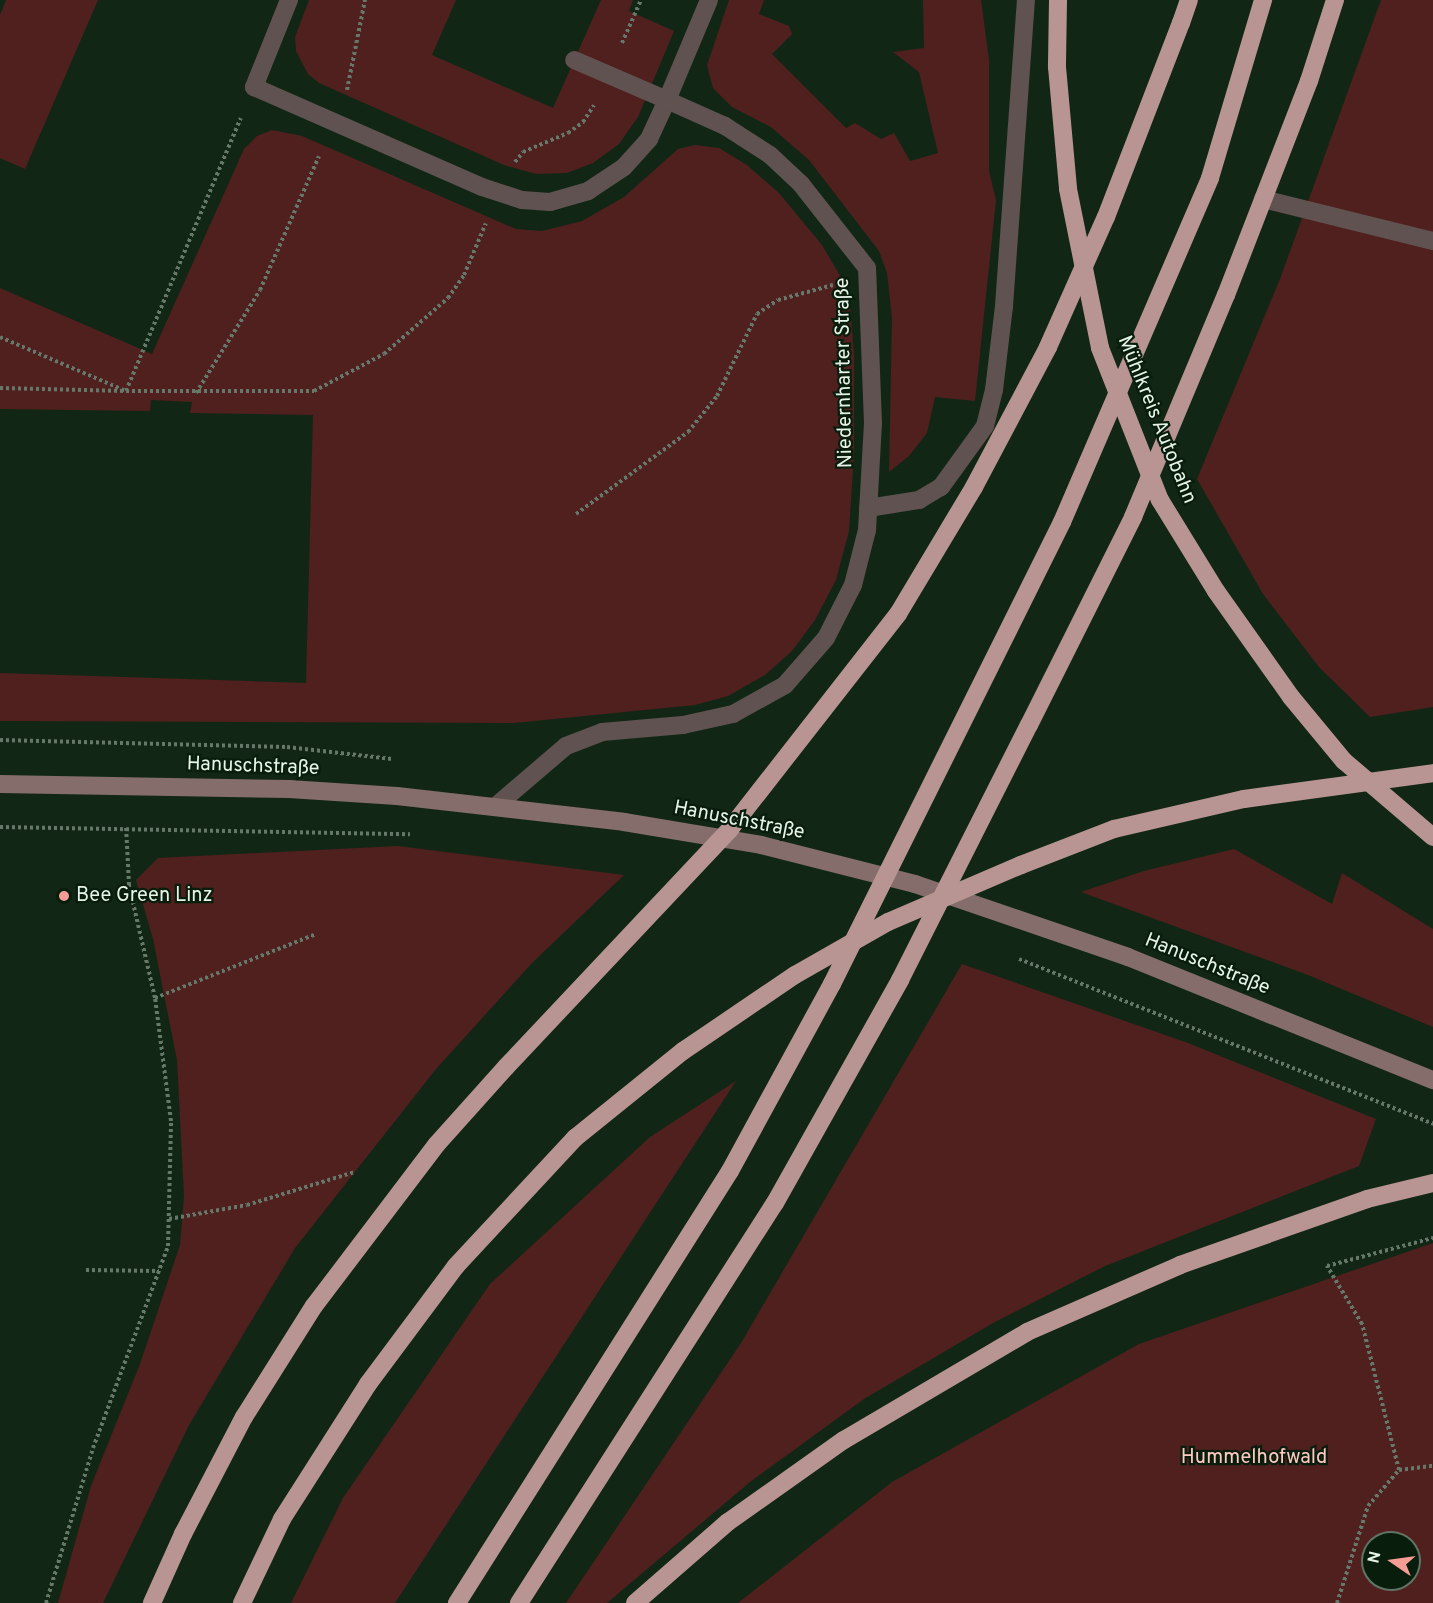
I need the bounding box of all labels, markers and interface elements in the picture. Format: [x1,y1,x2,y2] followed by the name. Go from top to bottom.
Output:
[831,277,859,469] street label: Niedernharter Straße
[1111,332,1201,508] street label: Mühlkreis Autobahn
[186,753,320,781] street label: Hanuschstraße
[672,797,806,845] street label: Hanuschstraße
[76,884,213,908] place label: Bee Green Linz
[57,889,71,903] marker: Bee Green Linz
[1141,929,1273,1001] street label: Hanuschstraße
[1181,1446,1327,1470] park label: Hummelhofwald
[1361,1531,1421,1591] north arrow
[1364,1550,1386,1565] text: N

